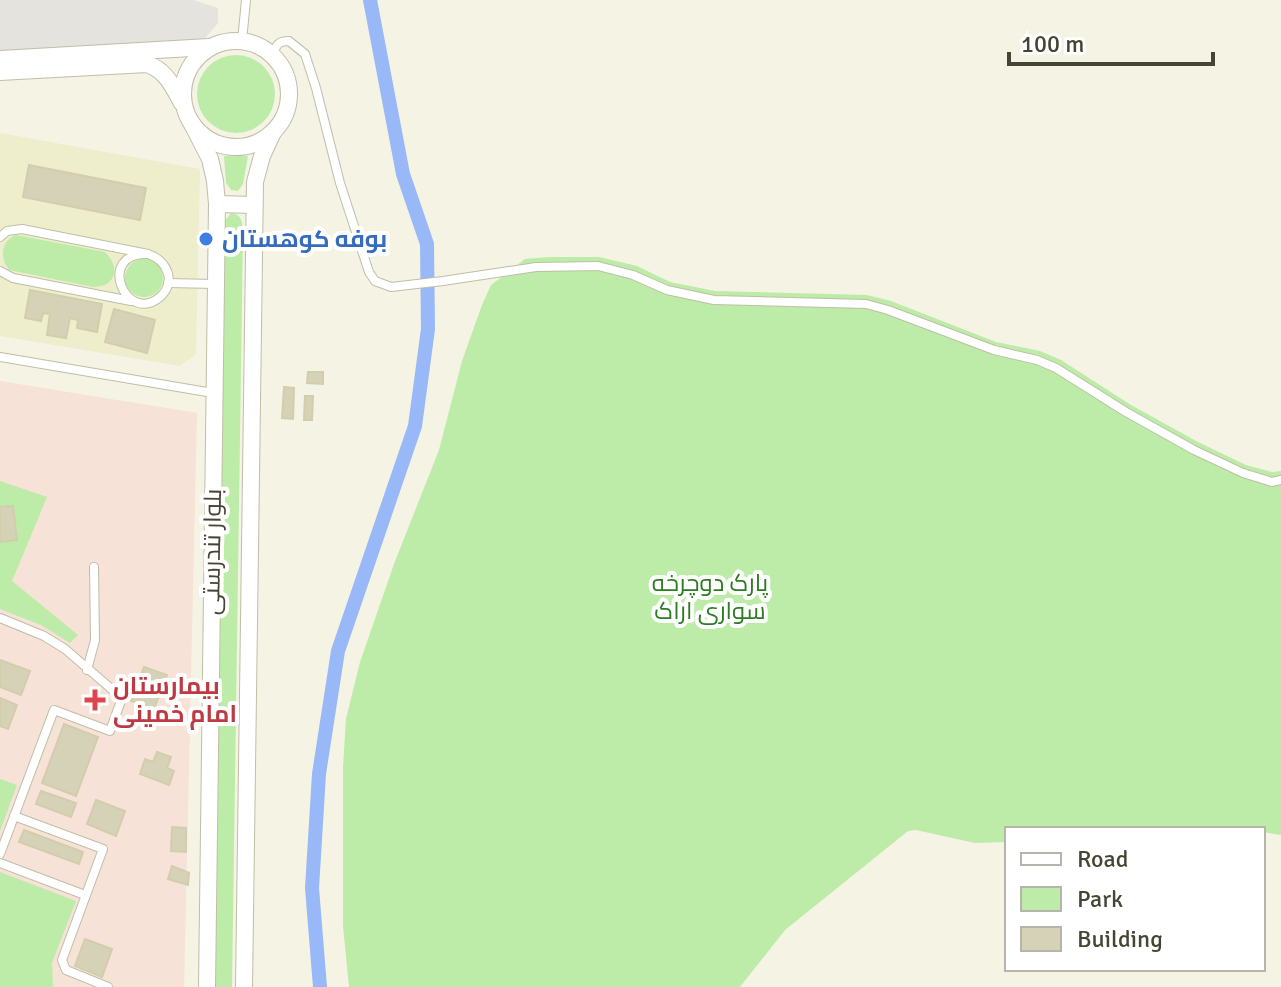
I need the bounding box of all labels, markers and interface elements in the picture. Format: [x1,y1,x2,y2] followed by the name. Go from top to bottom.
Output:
[1009,16,1213,66] scale bar
[1021,29,1084,59] text: 100 m
[222,224,387,254] place label: بوفه کوهستان
[197,230,215,248] marker: بوفه کوهستان
[196,489,228,615] street label: بلوار تندرستی
[652,568,769,626] park label: پارک دوچرخه سواری اراک
[113,671,237,730] place label: بیمارستان امام خمینی
[84,689,106,711] marker: بیمارستان امام خمینی
[1005,827,1265,971] legend
[1077,844,1128,874] text: Road
[1077,884,1123,914] text: Park
[1077,924,1163,954] text: Building

